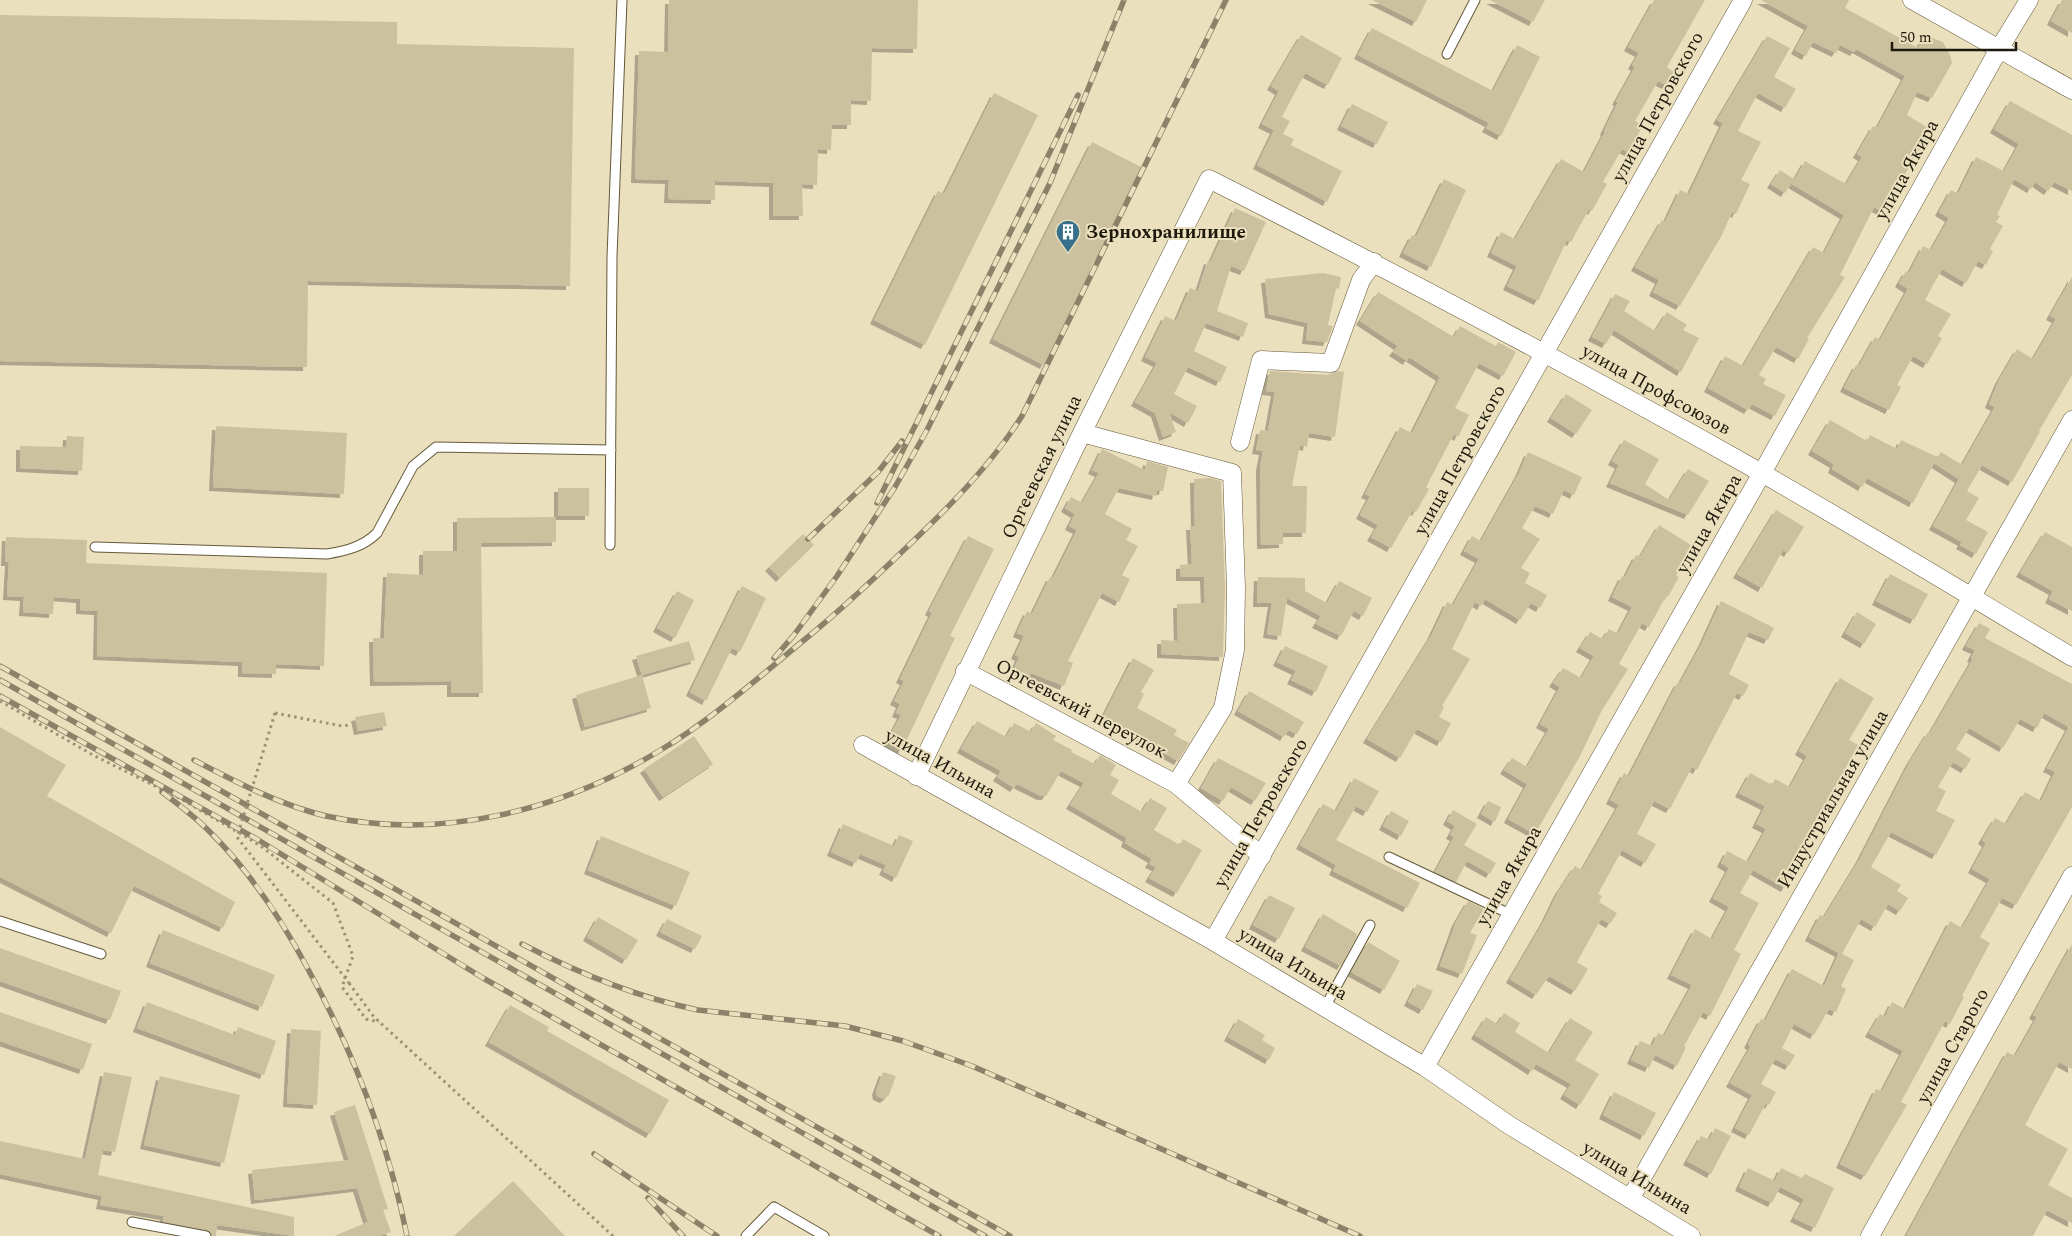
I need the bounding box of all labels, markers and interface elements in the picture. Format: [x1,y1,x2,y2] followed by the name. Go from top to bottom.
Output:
[1892,20,2016,52] scale bar
[1604,26,1712,189] street label: улица Петровского
[1900,26,1932,49] text: 50 m
[1867,114,1947,227] street label: улица Якира
[1086,218,1246,247] place label: Зернохранилище
[1055,219,1081,253] building icon: Зернохранилище
[1575,336,1736,443] street label: улица Профсоюзов
[1406,379,1514,542] street label: улица Петровского
[994,389,1090,544] street label: Оргеевская улица
[1668,468,1750,580] street label: улица Якира
[990,651,1172,767] street label: Оргеевский переулок
[1770,703,1897,894] street label: Индустриальная улица
[878,721,1002,807] street label: улица Ильина
[1206,733,1316,894] street label: улица Петровского
[1468,820,1550,932] street label: улица Якира
[1232,919,1354,1009] street label: улица Ильина
[1909,983,1997,1110] street label: улица Старого
[1576,1133,1698,1223] street label: улица Ильина

